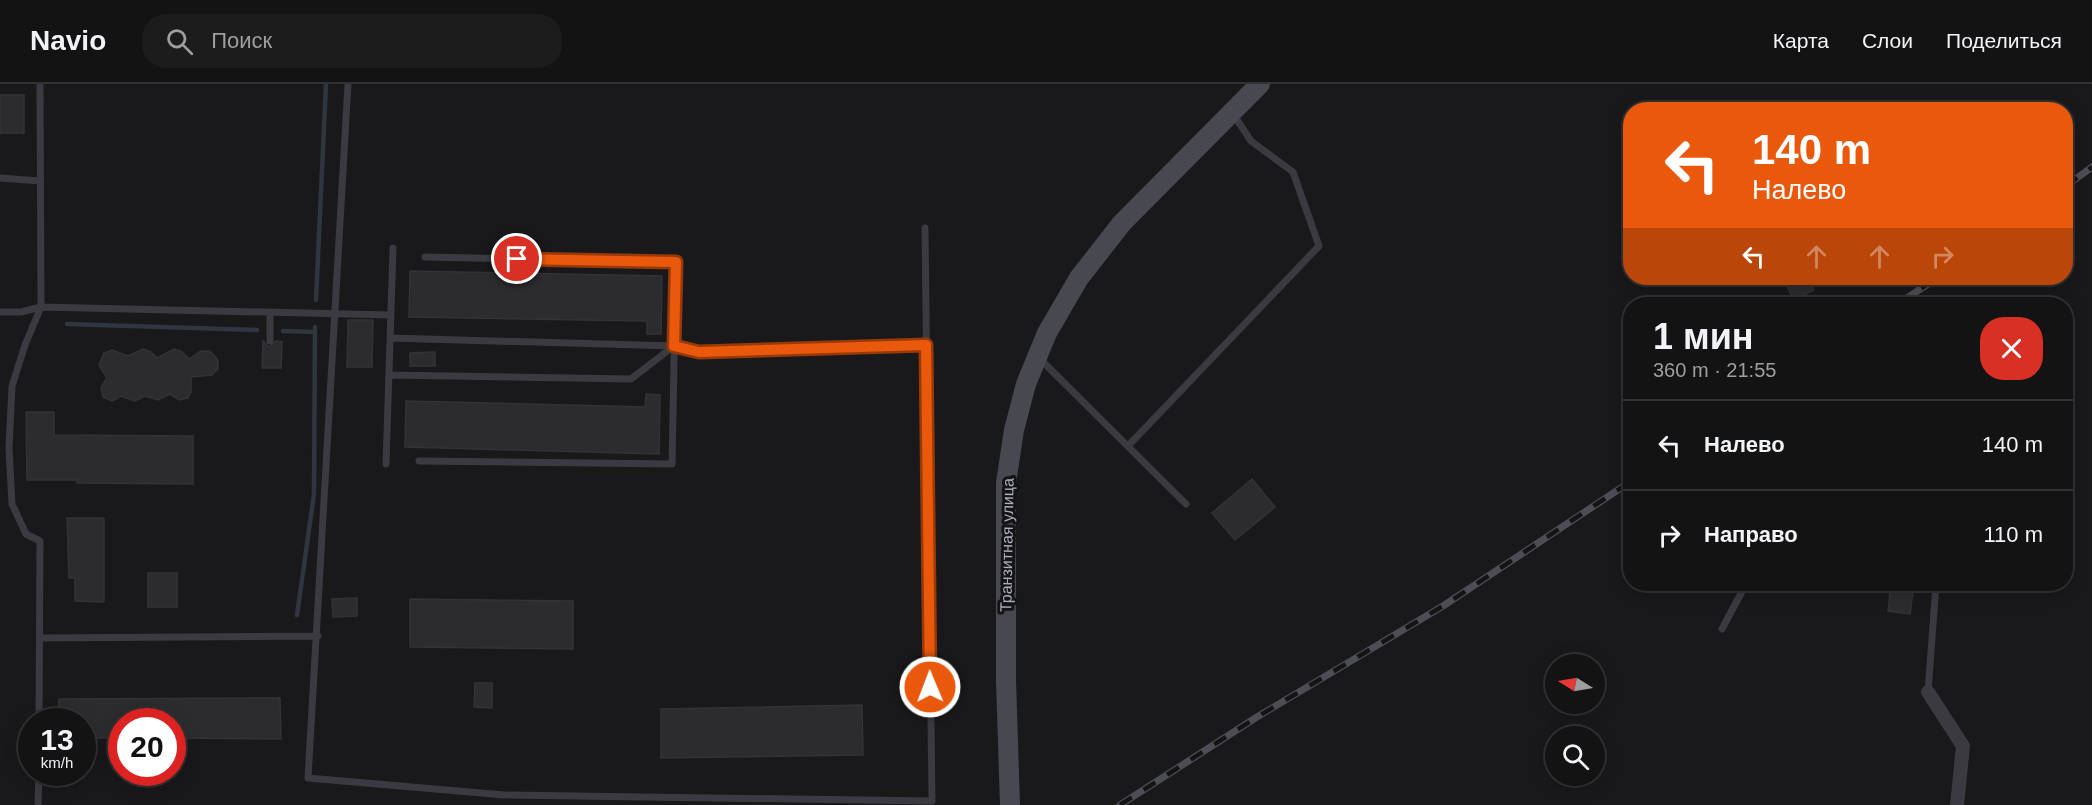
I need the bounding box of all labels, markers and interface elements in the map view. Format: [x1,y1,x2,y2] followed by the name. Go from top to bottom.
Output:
[142,14,562,68] search box
[30,25,106,56] text: Navio
[163,25,196,58] icon: search
[211,28,272,53] text: Поиск
[1773,29,1829,52] text: Карта
[1862,29,1913,52] text: Слои
[1946,29,2062,52] text: Поделиться
[1653,126,1731,204] icon: left
[1752,126,1871,173] text: 140 m
[1752,175,1846,205] text: Налево
[491,233,542,284] pin
[1737,240,1770,273] icon: left
[1800,240,1833,273] icon: ahead
[1863,240,1896,273] icon: ahead
[1926,240,1959,273] icon: right
[500,242,533,275] icon: arrive
[1653,316,1754,357] text: 1 мин
[1980,317,2043,380] button: close
[1653,359,1776,381] text: 360 m · 21:55
[1653,429,1686,462] icon: left
[1704,432,1785,457] text: Налево
[1982,432,2043,457] text: 140 m
[997,478,1017,612] street label: Транзитная улица
[1653,519,1686,552] icon: right
[1704,522,1798,547] text: Направо
[1983,522,2043,547] text: 110 m
[1545,654,1605,714] north arrow
[1545,654,1605,786] map controls
[898,655,962,719] position arrow
[108,708,186,786] speed limit sign: 20
[40,723,74,756] text: 13
[1545,726,1605,786] button: search
[41,754,73,771] text: km/h

